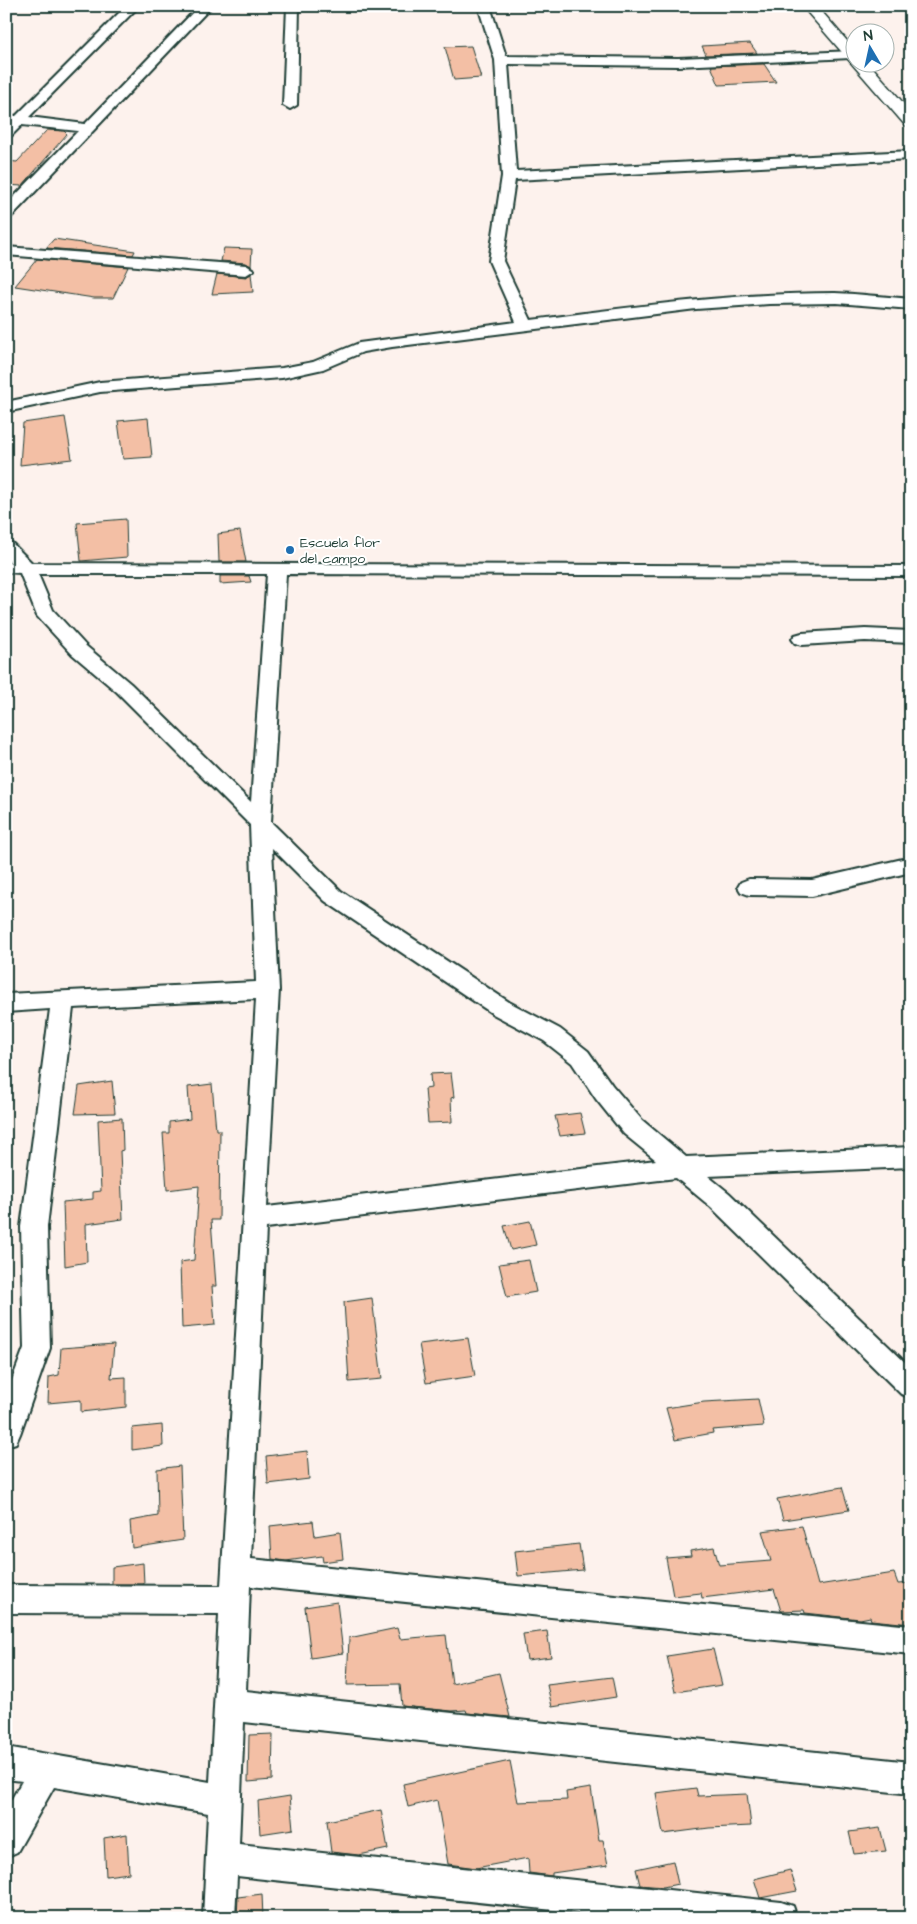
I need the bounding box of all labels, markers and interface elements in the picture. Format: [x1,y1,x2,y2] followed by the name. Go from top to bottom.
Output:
[844,22,894,72] north arrow
[862,26,874,47] text: N
[300,533,380,569] place label: Escuela flor del campo
[284,544,296,556] marker: Escuela flor del campo

